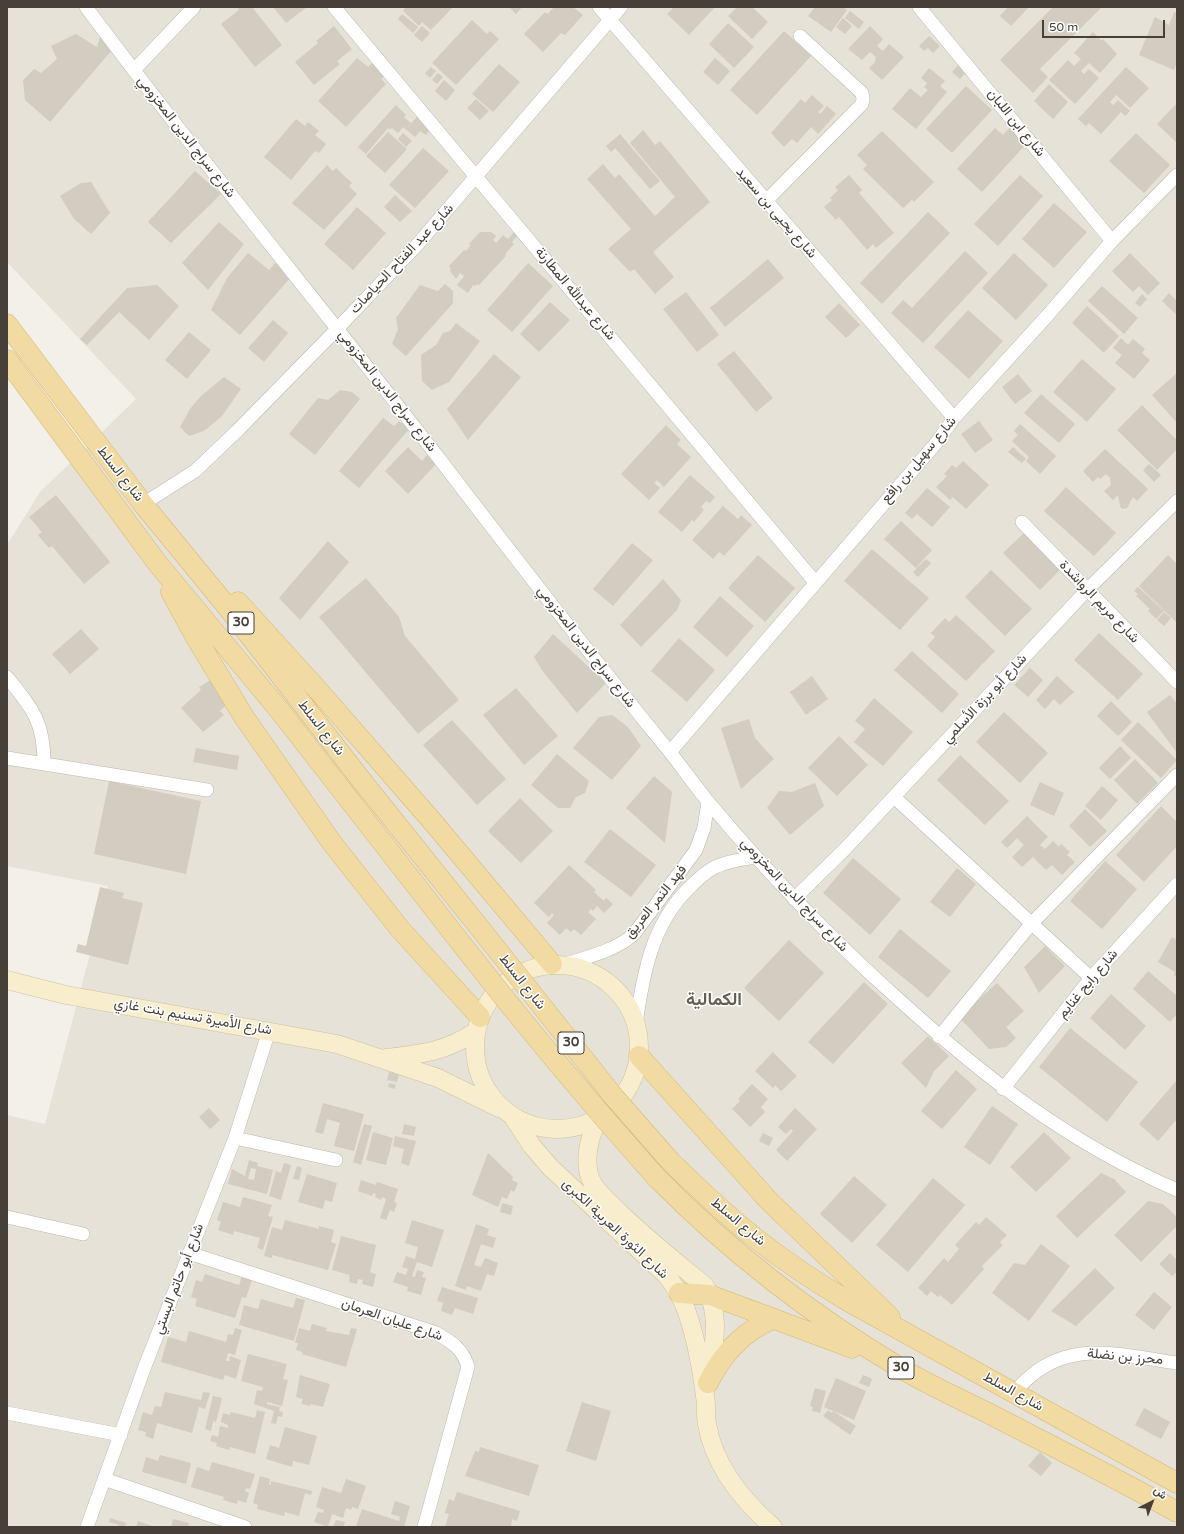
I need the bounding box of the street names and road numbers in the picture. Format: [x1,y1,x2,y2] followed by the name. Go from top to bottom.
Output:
[133,73,239,201] street label: شارع سراج الدين المخزومي
[983,86,1049,160] street label: شارع ابن اللبان
[732,164,820,262] street label: شارع يحيى بن سعيد
[347,200,457,318] street label: شارع عبد الفتاح الحياصات
[531,244,619,344] street label: شارع عبدالله المطارنة
[334,327,440,455] street label: شارع سراج الدين المخزومي
[878,413,960,507] street label: شارع سهيل بن رافع
[93,443,147,505] street label: شارع السلط
[1055,557,1143,647] street label: شارع مريم الرواشدة
[533,583,639,711] street label: شارع سراج الدين المخزومي
[228,612,254,634] road number: 30
[939,651,1031,747] street label: شارع أبو برزة الأسلمي
[294,697,348,759] street label: شارع السلط
[737,834,851,956] street label: شارع سراج الدين المخزومي
[621,862,691,942] street label: فهد النمر العريق
[1054,946,1122,1022] street label: شارع رابح غنايم
[495,951,549,1013] street label: شارع السلط
[113,995,273,1039] street label: شارع الأميرة تسنيم بنت غازي
[558,1032,584,1054] road number: 30
[558,1175,672,1283] street label: شارع الثورة العربية الكبرى
[707,1194,769,1250] street label: شارع السلط
[150,1221,208,1337] street label: شارع أبو حاتم البستي
[339,1295,445,1345] street label: شارع عليان العرمان
[1086,1345,1164,1369] street label: محرز بن نضلة
[888,1357,914,1379] road number: 30
[980,1369,1046,1415] street label: شارع السلط

